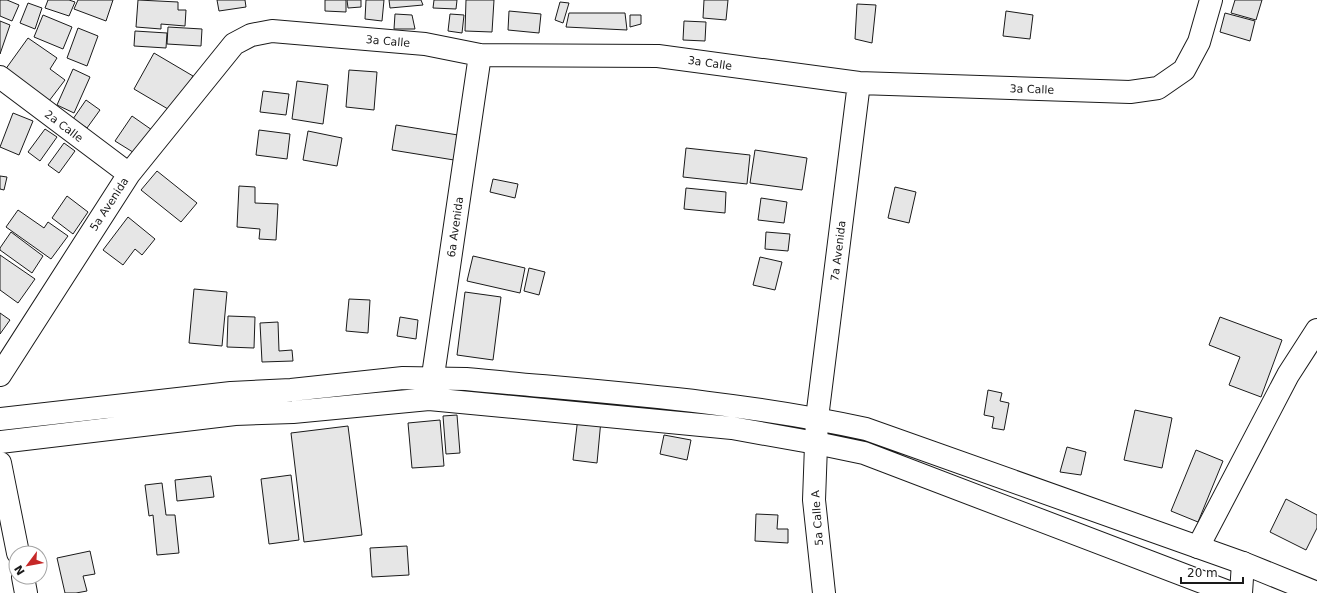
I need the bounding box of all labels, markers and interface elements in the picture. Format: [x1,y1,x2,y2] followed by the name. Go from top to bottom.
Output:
[365,33,411,50] street label: 3a Calle
[687,54,733,73] street label: 3a Calle
[1009,82,1055,97] street label: 3a Calle
[42,108,86,145] street label: 2a Calle
[87,175,132,233] street label: 5a Avenida
[445,196,466,258] street label: 6a Avenida
[828,220,849,282] street label: 7a Avenida
[809,489,826,546] street label: 5a Calle A
[8,545,48,585] north arrow
[1181,559,1243,585] scale bar
[12,563,28,577] text: N
[1187,566,1218,580] text: 20 m

